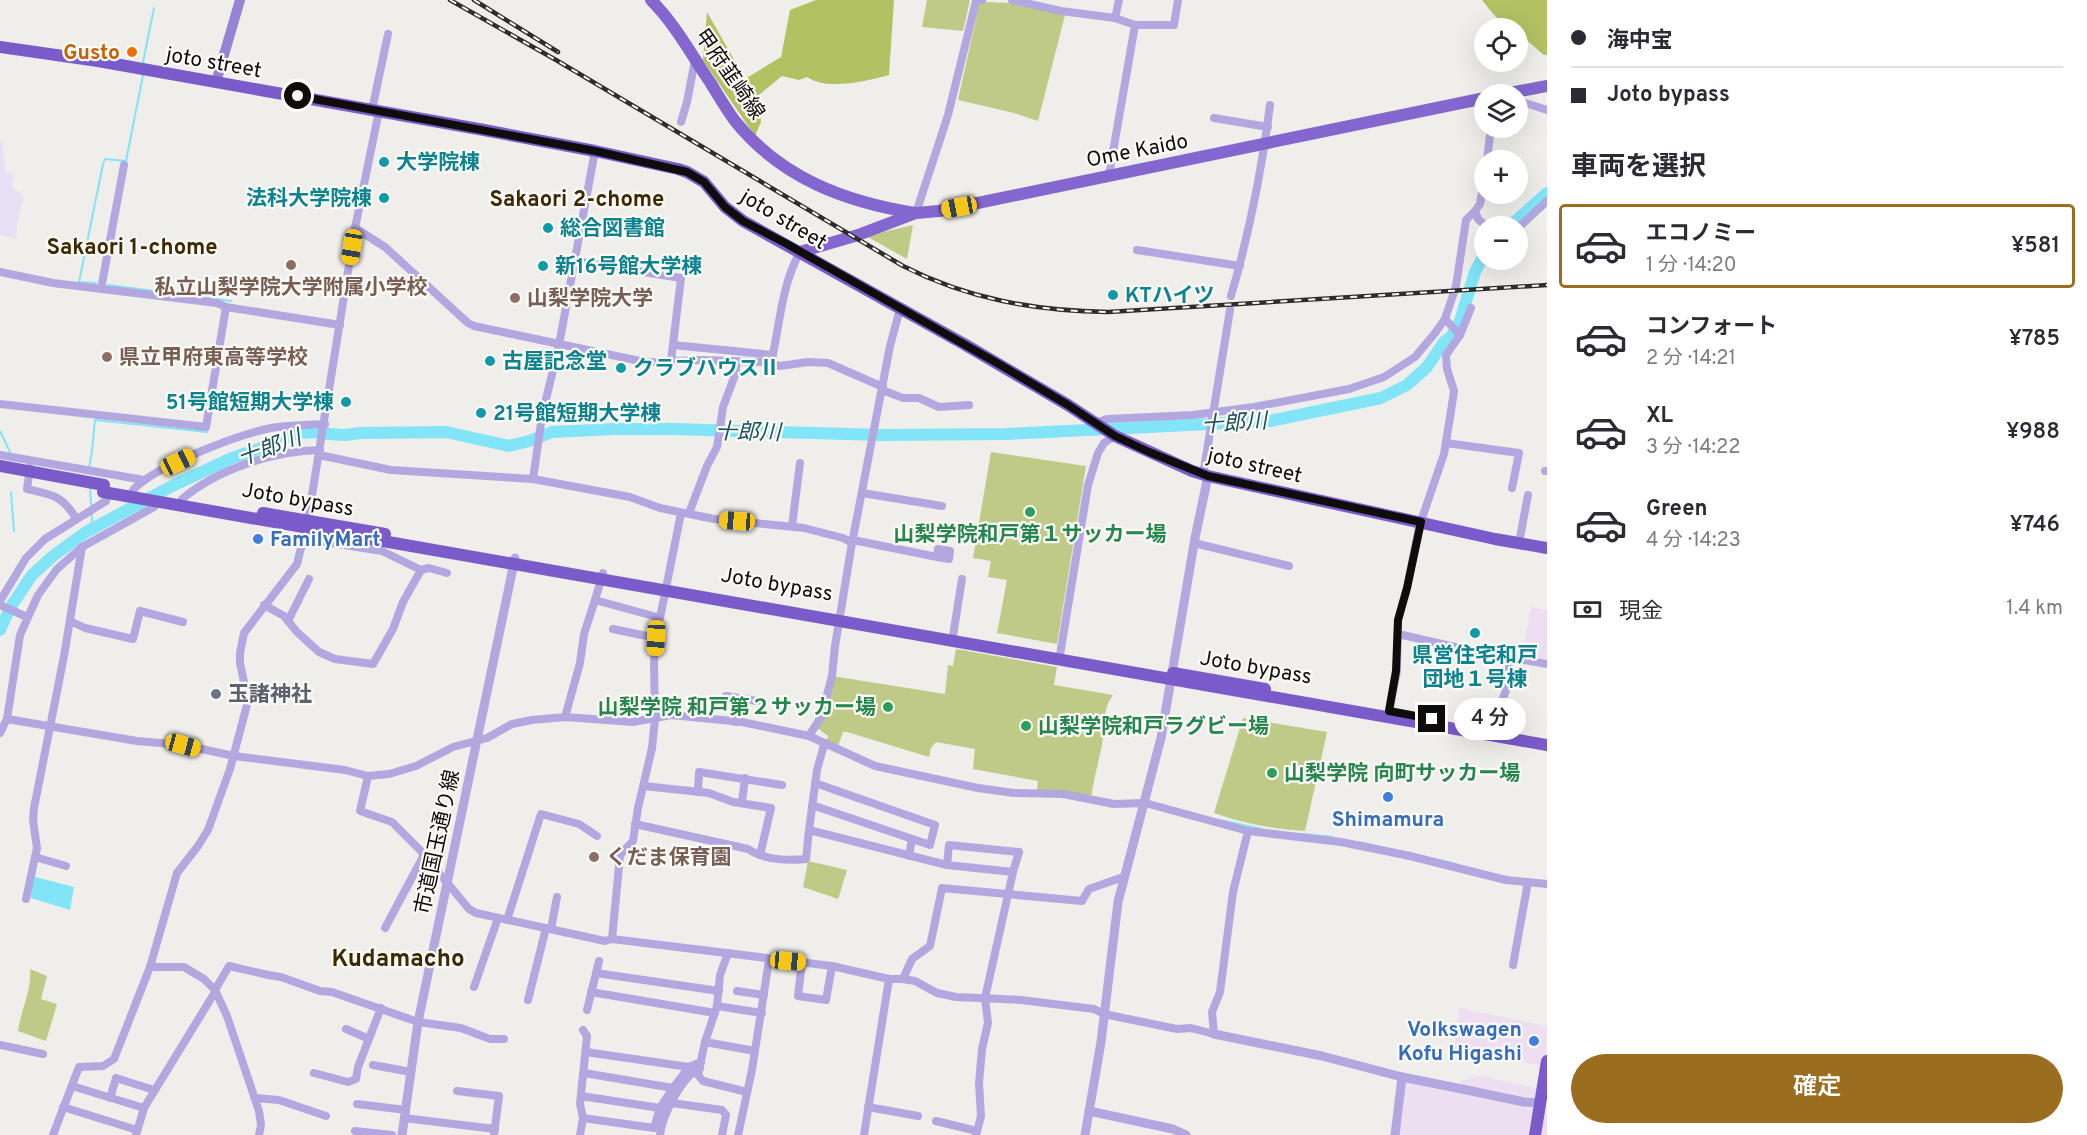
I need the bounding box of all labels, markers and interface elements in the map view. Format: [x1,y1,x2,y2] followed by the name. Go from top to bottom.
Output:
[1474,18,1528,270] map controls
[1474,18,1528,72] button: locate
[688,24,770,126] street label: 甲府韮崎線
[1607,28,1673,55] text: 海中宝
[63,40,120,67] place label: Gusto
[163,42,264,85] street label: joto street
[125,45,139,59] marker: Gusto
[284,82,311,109] route start
[1607,82,1730,109] text: Joto bypass
[1474,84,1528,138] button: layers
[1084,128,1191,175] street label: Ome Kaido
[396,150,480,177] place label: 大学院棟
[1474,150,1528,204] button: +
[1571,151,1706,185] text: 車両を選択
[377,155,391,169] marker: 大学院棟
[734,183,831,257] street label: joto street
[246,186,372,213] place label: 法科大学院棟
[490,187,664,214] district label: Sakaori 2-chome
[377,191,391,205] marker: 法科大学院棟
[940,195,978,219] car
[560,216,665,243] place label: 総合図書館
[1474,216,1528,270] button: −
[1574,219,1628,273] icon: car
[541,221,555,235] marker: 総合図書館
[1646,221,1756,248] text: エコノミー
[340,228,364,266] car
[2011,233,2060,260] text: ¥581
[46,235,218,262] district label: Sakaori 1-chome
[1646,253,1737,279] text: 1 分 · 14:20
[555,254,702,281] place label: 新16号館大学棟
[284,258,298,272] marker: 私立山梨学院大学附属小学校
[536,259,550,273] marker: 新16号館大学棟
[155,275,428,302] place label: 私立山梨学院大学附属小学校
[1125,283,1214,310] place label: KTハイツ
[527,286,653,313] place label: 山梨学院大学
[1106,288,1120,302] marker: KTハイツ
[508,291,522,305] marker: 山梨学院大学
[1574,312,1628,366] icon: car
[1646,314,1777,341] text: コンフォート
[2009,326,2060,353] text: ¥785
[119,345,308,372] place label: 県立甲府東高等学校
[1646,346,1736,372] text: 2 分 · 14:21
[502,349,607,376] place label: 古屋記念堂
[100,350,114,364] marker: 県立甲府東高等学校
[483,354,497,368] marker: 古屋記念堂
[633,356,780,383] place label: クラブハウスⅡ
[614,361,628,375] marker: クラブハウスⅡ
[166,390,334,417] place label: 51号館短期大学棟
[339,395,353,409] marker: 51号館短期大学棟
[493,401,661,428] place label: 21号館短期大学棟
[1646,403,1673,430] text: XL
[1574,405,1628,459] icon: car
[474,406,488,420] marker: 21号館短期大学棟
[1200,409,1270,440] water label: 十郎川
[715,419,783,448] water label: 十郎川
[2006,419,2060,446] text: ¥988
[234,425,307,473] water label: 十郎川
[1646,435,1741,461] text: 3 分 · 14:22
[1204,442,1305,490] street label: joto street
[158,446,198,478] car
[240,477,356,524] street label: Joto bypass
[1646,496,1708,523] text: Green
[1574,498,1628,552] icon: car
[1023,505,1037,519] marker: 山梨学院和戸第１サッカー場
[718,511,756,531] car
[2010,512,2060,539] text: ¥746
[894,522,1167,549] place label: 山梨学院和戸第１サッカー場
[270,527,380,554] place label: FamilyMart
[1646,528,1741,554] text: 4 分 · 14:23
[251,532,265,546] marker: FamilyMart
[719,562,835,609] street label: Joto bypass
[1571,593,1604,626] icon: cash
[2006,596,2063,622] text: 1.4 km
[1619,599,1663,626] text: 現金
[646,620,666,656] car
[1468,626,1482,640] marker: 県営住宅和戸 団地１号棟
[1412,643,1538,694] place label: 県営住宅和戸 団地１号棟
[1198,645,1314,692] street label: Joto bypass
[228,682,312,709] place label: 玉諸神社
[209,687,223,701] marker: 玉諸神社
[598,695,876,722] place label: 山梨学院 和戸第２サッカー場
[1453,698,1525,740] callout: 4 分
[881,700,895,714] marker: 山梨学院 和戸第２サッカー場
[1418,705,1445,732] route end
[1471,706,1509,732] text: 4 分
[1038,714,1269,741] place label: 山梨学院和戸ラグビー場
[1019,719,1033,733] marker: 山梨学院和戸ラグビー場
[163,732,203,758] car
[1284,761,1520,788] place label: 山梨学院 向町サッカー場
[1265,766,1279,780] marker: 山梨学院 向町サッカー場
[410,768,467,917] street label: 市道国玉通り線
[1381,790,1395,804] marker: Shimamura
[1332,807,1444,834] place label: Shimamura
[606,845,732,872] place label: くだま保育園
[587,850,601,864] marker: くだま保育園
[331,945,465,975] district label: Kudamacho
[769,950,807,972] car
[1398,1017,1522,1068] place label: Volkswagen Kofu Higashi
[1527,1034,1541,1048] marker: Volkswagen Kofu Higashi
[1571,1054,2063,1123] button: 確定

